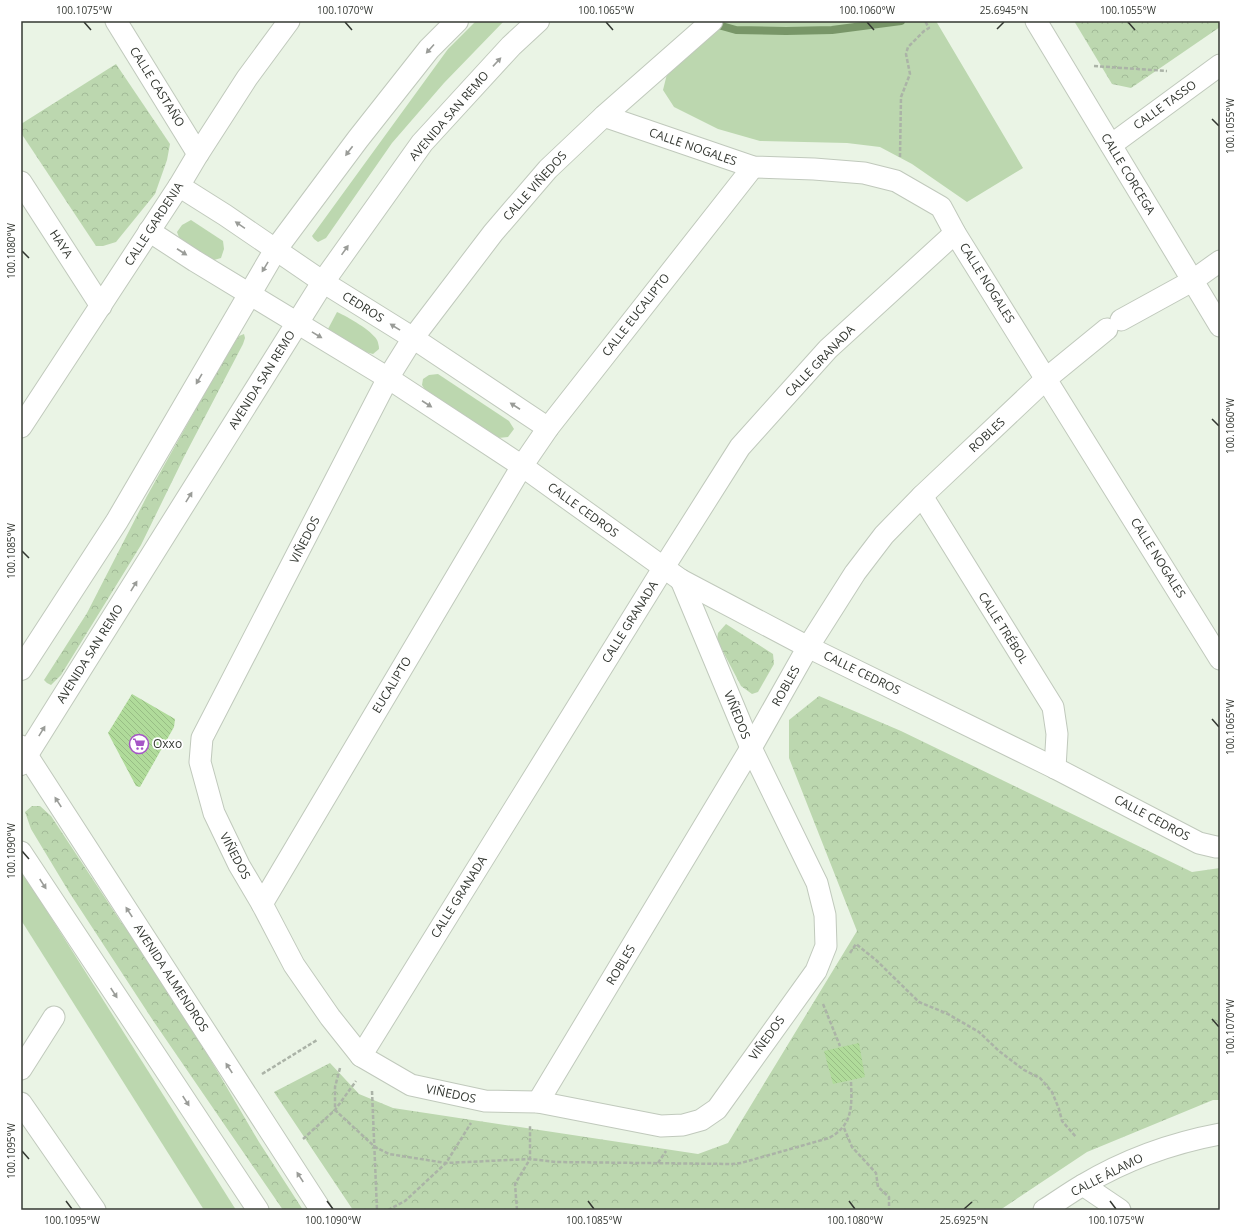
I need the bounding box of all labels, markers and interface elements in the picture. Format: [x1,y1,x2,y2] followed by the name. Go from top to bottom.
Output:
[56,3,113,17] text: 100.1075°W
[317,3,374,17] text: 100.1070°W
[578,3,635,17] text: 100.1065°W
[839,3,896,17] text: 100.1060°W
[980,3,1028,17] text: 25.6945°N
[1100,3,1157,17] text: 100.1055°W
[126,43,189,130] street label: CALLE CASTAÑO
[426,44,435,53] one-way arrow
[492,57,501,67] one-way arrow
[405,67,492,164] street label: AVENIDA SAN REMO
[1130,76,1200,133] street label: CALLE TASSO
[1223,97,1237,154] text: 100.1055°W
[647,124,739,169] street label: CALLE NOGALES
[1097,130,1160,218] street label: CALLE CORCEGA
[345,145,354,156] one-way arrow
[499,147,570,224] street label: CALLE VIÑEDOS
[120,178,187,269] street label: CALLE GARDENIA
[235,221,245,229] one-way arrow
[4,222,18,279] text: 100.1080°W
[46,226,77,262] street label: HAYA
[956,239,1019,326] street label: CALLE NOGALES
[341,245,349,255] one-way arrow
[176,249,188,256] one-way arrow
[261,261,268,273] one-way arrow
[598,270,673,360] street label: CALLE EUCALIPTO
[339,287,387,326] street label: CEDROS
[781,321,859,400] street label: CALLE GRANADA
[389,324,401,331] one-way arrow
[224,327,299,432] street label: AVENIDA SAN REMO
[311,331,323,338] one-way arrow
[196,373,203,385] one-way arrow
[1223,397,1237,454] text: 100.1060°W
[422,400,433,407] one-way arrow
[510,402,520,410] one-way arrow
[965,413,1009,456] street label: ROBLES
[544,478,622,541] street label: CALLE CEDROS
[185,492,193,502] one-way arrow
[285,513,324,566] street label: VIÑEDOS
[1127,514,1190,601] street label: CALLE NOGALES
[4,522,18,579] text: 100.1085°W
[597,577,662,666] street label: CALLE GRANADA
[130,580,137,592] one-way arrow
[975,589,1032,667] street label: CALLE TRÉBOL
[52,601,127,706] street label: AVENIDA SAN REMO
[821,647,904,699] street label: CALLE CEDROS
[368,653,415,716] street label: EUCALIPTO
[767,662,804,709] street label: ROBLES
[720,688,755,742] street label: VIÑEDOS
[1223,698,1237,755] text: 100.1065°W
[38,726,46,736] one-way arrow
[128,733,150,755] supermarket icon: Oxxo
[153,735,182,752] place label: Oxxo
[1111,790,1193,845] street label: CALLE CEDROS
[54,797,62,807] one-way arrow
[4,822,18,879] text: 100.1090°W
[216,829,255,882] street label: VIÑEDOS
[426,852,491,941] street label: CALLE GRANADA
[39,879,46,890] one-way arrow
[125,906,132,918] one-way arrow
[130,920,213,1035] street label: AVENIDA ALMENDROS
[602,942,639,988] street label: ROBLES
[110,988,118,998] one-way arrow
[1223,998,1237,1055] text: 100.1070°W
[745,1012,788,1063] street label: VIÑEDOS
[226,1062,233,1074] one-way arrow
[424,1080,478,1107] street label: VIÑEDOS
[182,1096,190,1106] one-way arrow
[4,1122,18,1179] text: 100.1095°W
[1068,1149,1146,1200] street label: CALLE ÁLAMO
[296,1172,304,1182] one-way arrow
[44,1213,101,1227] text: 100.1095°W
[305,1213,362,1227] text: 100.1090°W
[566,1213,623,1227] text: 100.1085°W
[827,1213,884,1227] text: 100.1080°W
[940,1213,988,1227] text: 25.6925°N
[1088,1213,1145,1227] text: 100.1075°W

